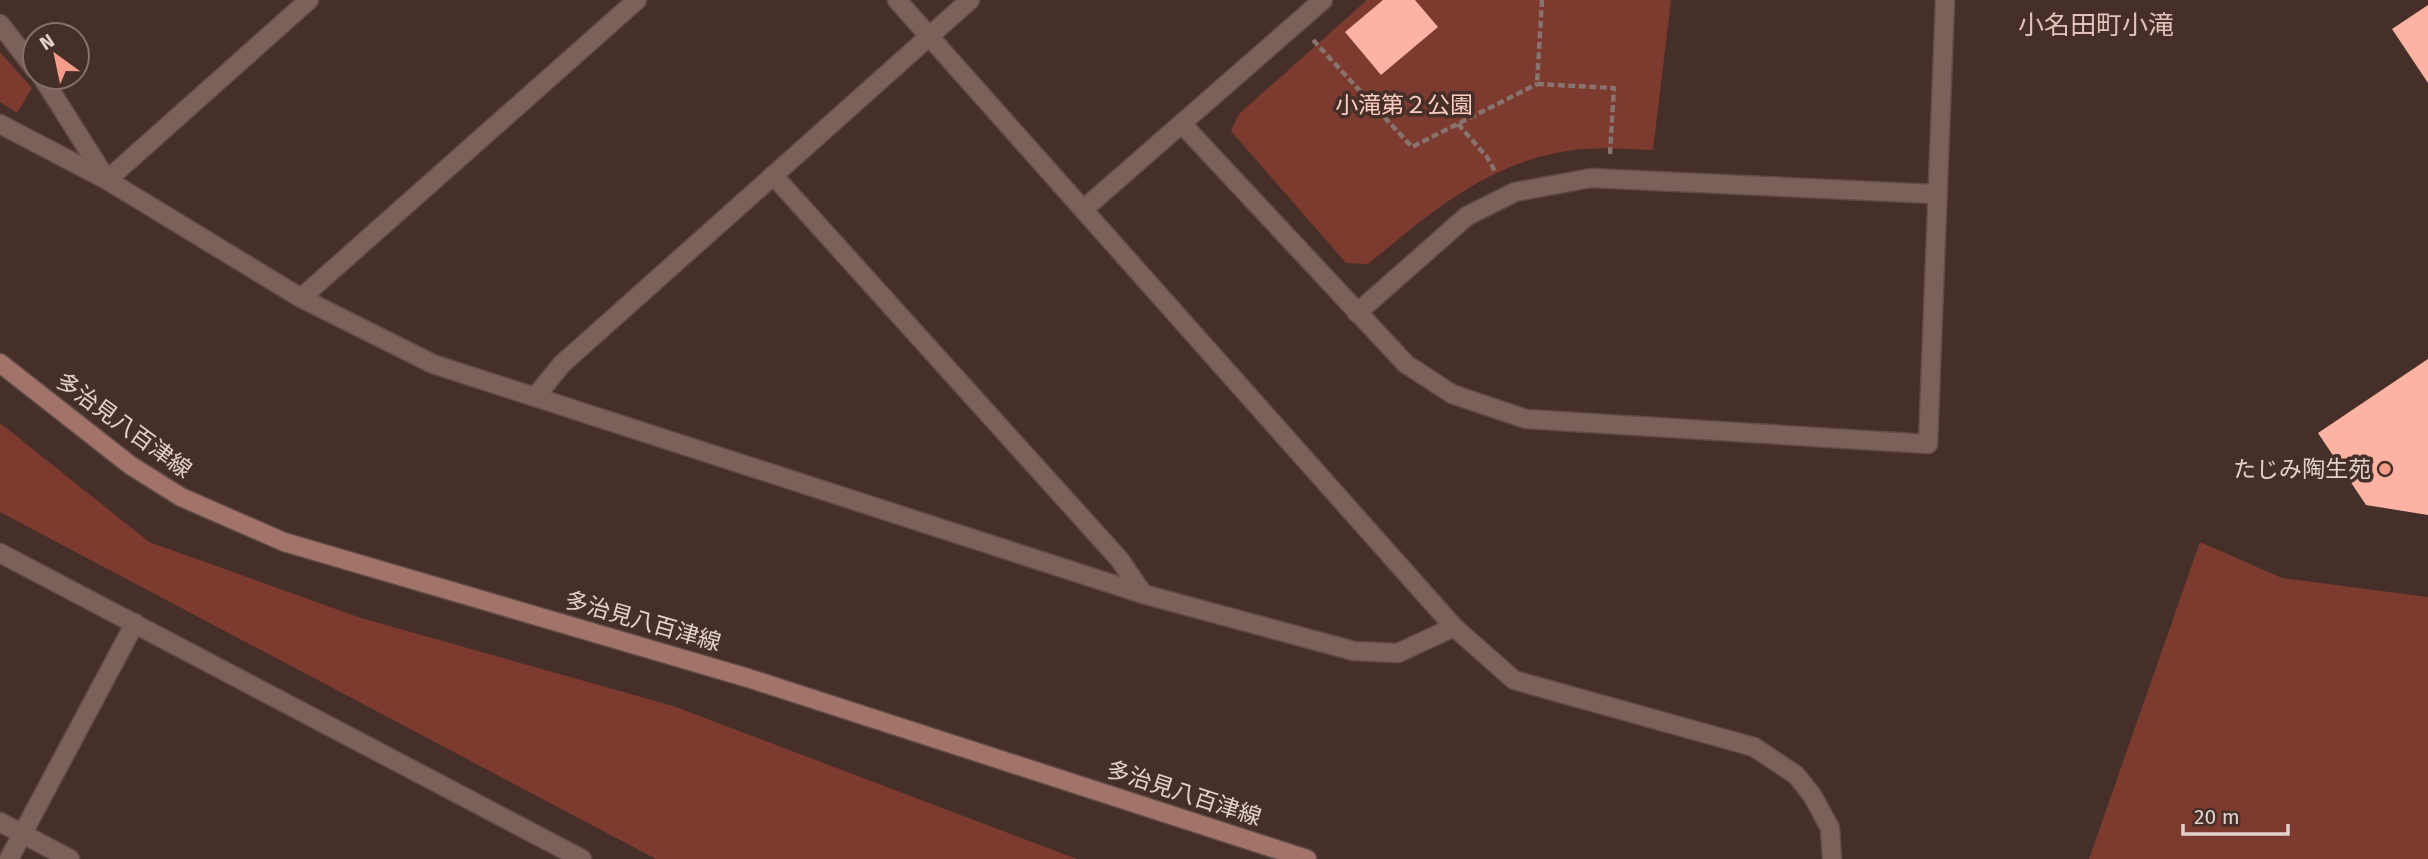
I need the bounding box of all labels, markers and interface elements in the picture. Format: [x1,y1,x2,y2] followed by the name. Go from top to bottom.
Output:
[2018,10,2174,41] district label: 小名田町小滝
[21,21,91,91] north arrow
[35,29,59,55] text: N
[1335,91,1473,119] park label: 小滝第２公園
[51,366,197,484] street label: 多治見八百津線
[2233,455,2371,483] place label: たじみ陶生苑
[2377,461,2393,477] marker: たじみ陶生苑
[562,585,724,657] street label: 多治見八百津線
[1103,755,1265,831] street label: 多治見八百津線
[2183,792,2288,836] scale bar
[2194,804,2240,830] text: 20 m

